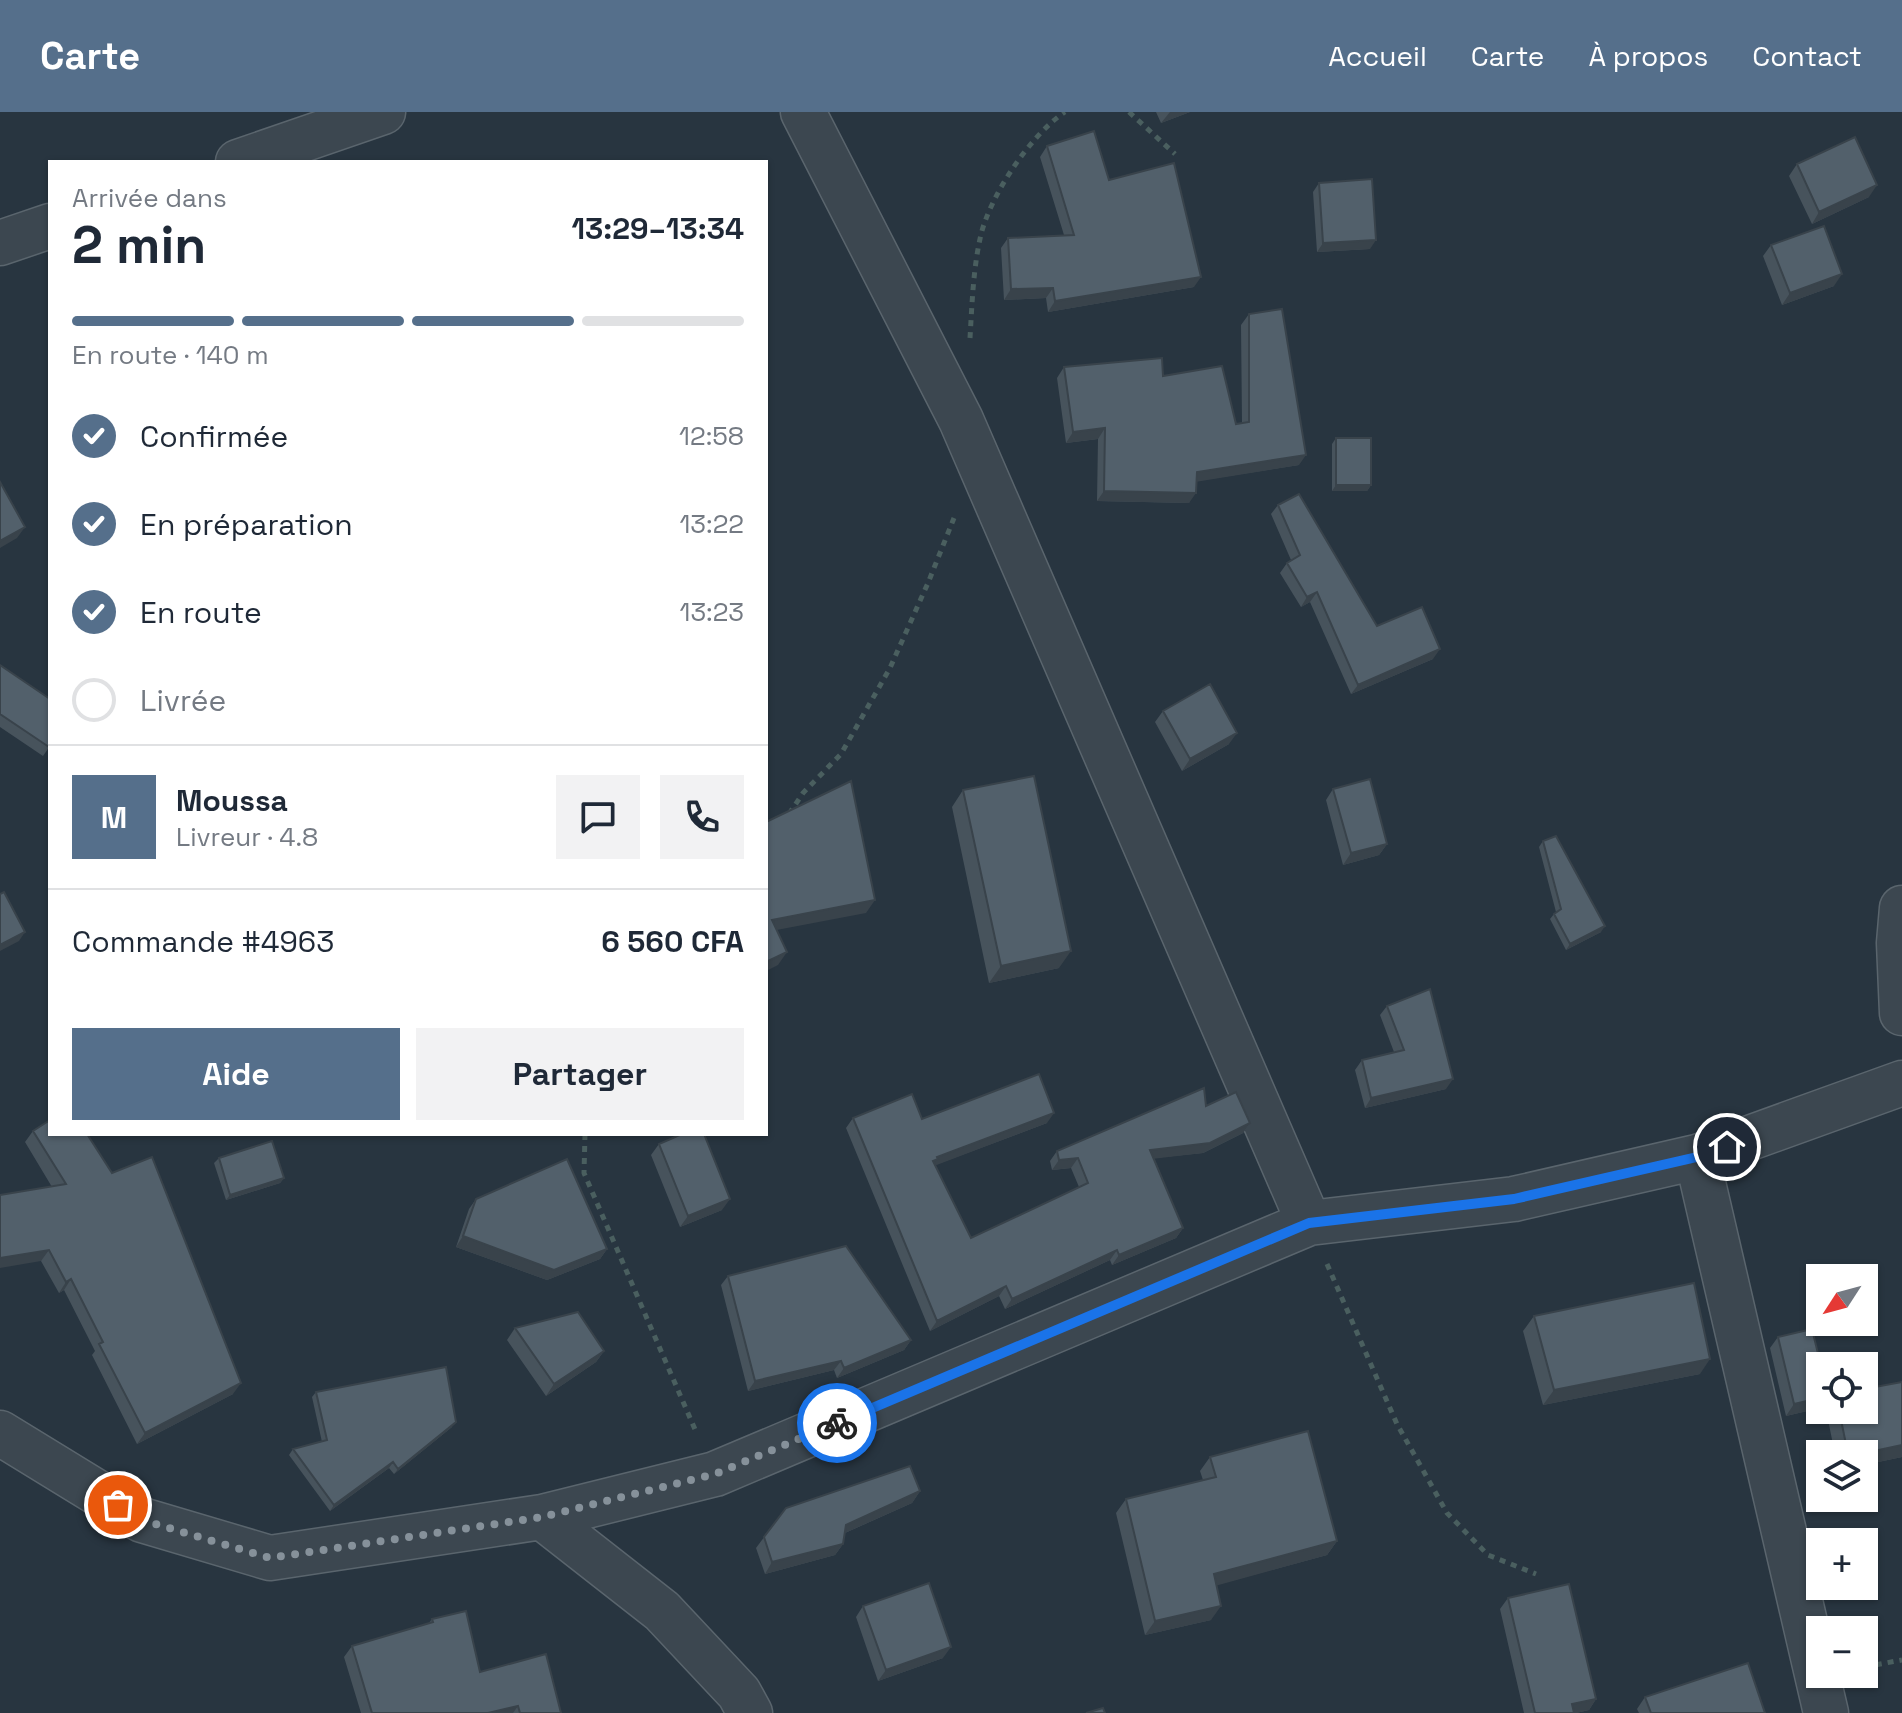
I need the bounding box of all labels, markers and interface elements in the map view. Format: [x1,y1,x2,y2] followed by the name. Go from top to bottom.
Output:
[40,32,140,80] text: Carte
[1328,38,1427,74] text: Accueil
[1471,38,1544,74] text: Carte
[1588,38,1708,74] text: À propos
[1752,38,1862,74] text: Contact
[72,181,227,215] text: Arrivée dans
[571,209,744,248] text: 13:29–13:34
[72,212,206,278] text: 2 min
[72,338,269,372] text: En route · 140 m
[72,414,116,458] icon: check
[140,417,288,456] text: Confirmée
[679,419,744,453] text: 12:58
[72,502,116,546] icon: check
[140,505,353,544] text: En préparation
[679,507,744,541] text: 13:22
[72,590,116,634] icon: check
[140,593,262,632] text: En route
[680,595,744,629] text: 13:23
[140,681,226,720] text: Livrée
[556,775,640,859] button: chat
[660,775,744,859] button: phone
[176,781,288,820] text: Moussa
[101,798,127,837] text: M
[176,820,318,854] text: Livreur · 4.8
[72,922,334,961] text: Commande #4963
[601,922,744,961] text: 6 560 CFA
[72,1028,400,1120] button: Aide
[416,1028,744,1120] button: Partager
[1693,1113,1761,1181] pin
[1705,1125,1749,1169] icon: home
[1806,1264,1878,1336] north arrow
[1806,1264,1878,1688] map controls
[1806,1352,1878,1424] button: locate
[797,1383,877,1463] courier
[815,1401,859,1445] icon: bike
[1806,1440,1878,1512] button: layers
[84,1471,152,1539] pin
[96,1483,140,1527] icon: bag
[1806,1528,1878,1600] button: +
[1806,1616,1878,1688] button: −

